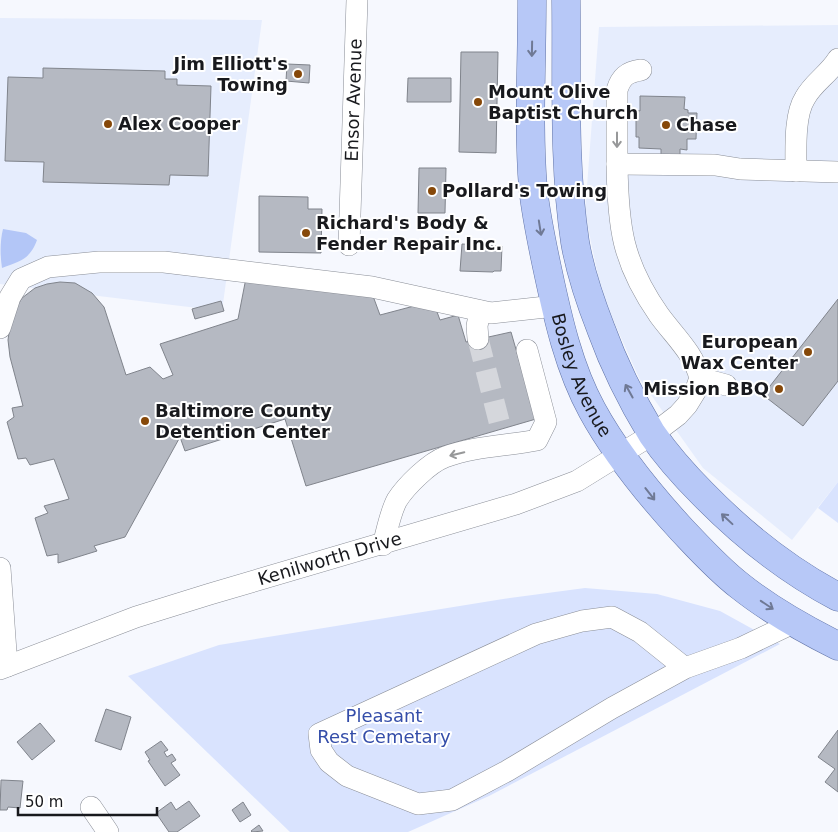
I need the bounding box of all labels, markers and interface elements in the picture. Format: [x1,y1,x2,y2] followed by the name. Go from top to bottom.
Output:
[341,38,366,162] street label: Ensor Avenue
[527,40,537,56] one-way arrow
[172,53,288,95] place label: Jim Elliott's Towing
[292,68,304,80] marker: Jim Elliott's Towing
[488,81,638,123] place label: Mount Olive Baptist Church
[472,96,484,108] marker: Mount Olive Baptist Church
[118,113,240,134] place label: Alex Cooper
[676,114,737,135] place label: Chase
[102,118,114,130] marker: Alex Cooper
[660,119,672,131] marker: Chase
[612,131,622,147] one-way arrow
[442,180,607,201] place label: Pollard's Towing
[426,185,438,197] marker: Pollard's Towing
[316,212,502,254] place label: Richard's Body & Fender Repair Inc.
[535,220,545,236] one-way arrow
[300,227,312,239] marker: Richard's Body & Fender Repair Inc.
[548,311,616,441] street label: Bosley Avenue
[681,331,798,373] place label: European Wax Center
[802,346,814,358] marker: European Wax Center
[643,378,769,399] place label: Mission BBQ
[773,383,785,395] marker: Mission BBQ
[624,384,634,399] one-way arrow
[155,400,332,442] place label: Baltimore County Detention Center
[139,415,151,427] marker: Baltimore County Detention Center
[450,450,466,459] one-way arrow
[644,487,655,500] one-way arrow
[721,513,734,525] one-way arrow
[255,527,404,589] street label: Kenilworth Drive
[760,600,774,610] one-way arrow
[317,705,451,747] park label: Pleasant Rest Cemetary
[18,784,156,816] scale bar
[25,793,63,811] text: 50 m

